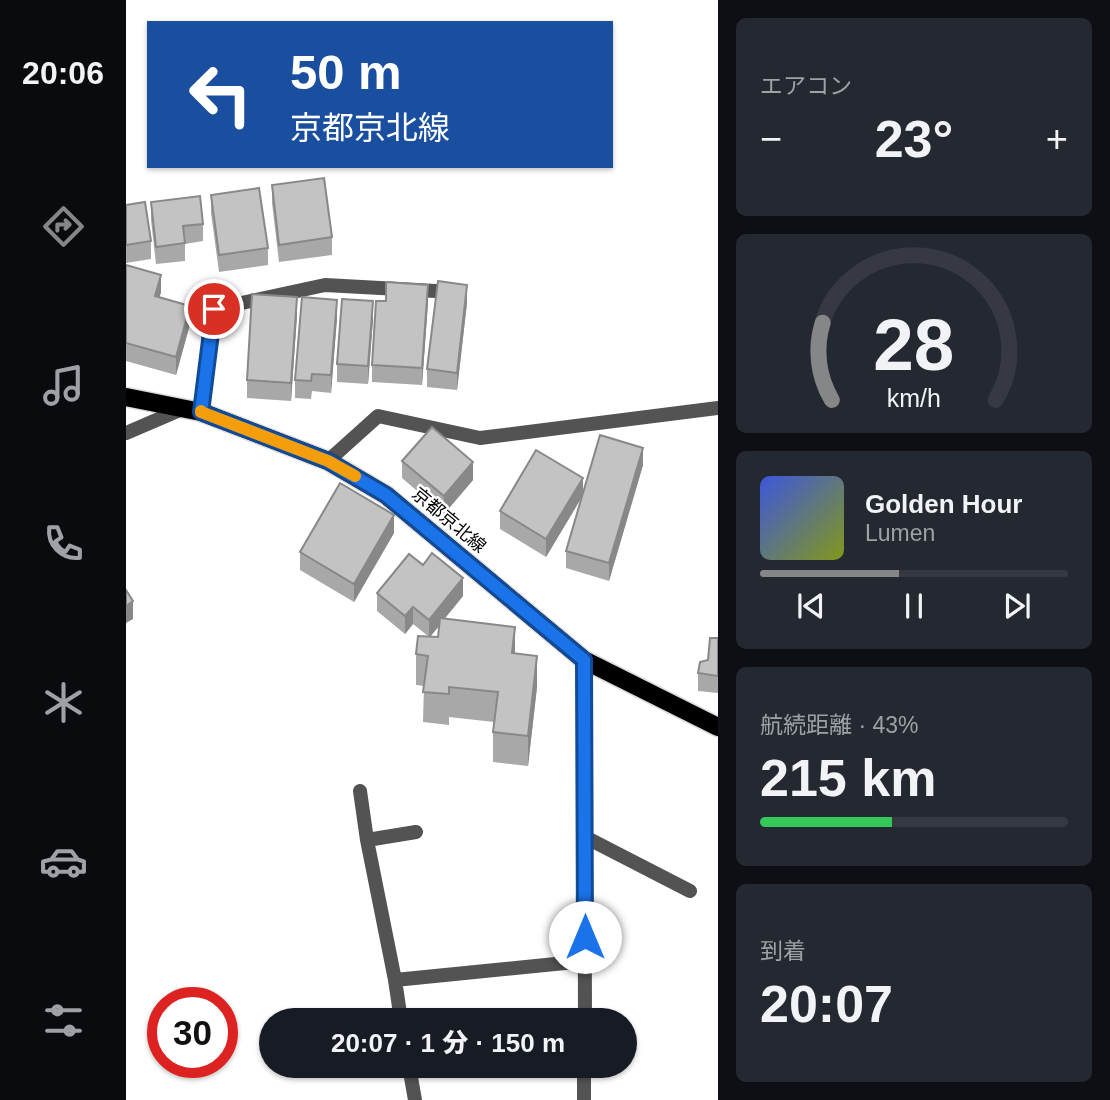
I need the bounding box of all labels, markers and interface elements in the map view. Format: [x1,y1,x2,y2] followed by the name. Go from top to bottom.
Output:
[290,45,402,99] text: 50 m
[175,49,266,140] icon: left
[22,55,104,91] text: 20:06
[760,73,852,99] text: エアコン
[290,110,450,146] text: 京都京北線
[875,110,953,168] text: 23°
[760,118,782,160] text: −
[1046,118,1068,160] text: +
[39,202,88,251] icon: directions
[184,279,244,339] pin
[195,290,233,328] icon: arrive
[874,304,954,385] text: 28
[39,361,88,410] icon: music
[887,383,941,411] text: km/h
[408,483,490,557] street label: 京都京北線
[865,489,1022,519] text: Golden Hour
[39,519,88,568] icon: phone
[865,520,935,546] text: Lumen
[792,587,830,625] icon: previous
[895,587,933,625] icon: pause
[998,587,1036,625] icon: next
[39,678,88,727] icon: climate
[760,712,918,738] text: 航続距離 · 43%
[760,749,936,807] text: 215 km
[39,837,88,886] icon: car
[548,900,622,974] position arrow
[760,938,806,964] text: 到着
[760,975,893,1033] text: 20:07
[147,987,238,1078] speed limit sign: 30
[39,996,88,1045] icon: filters
[331,1028,565,1058] text: 20:07 · 1 分 · 150 m

